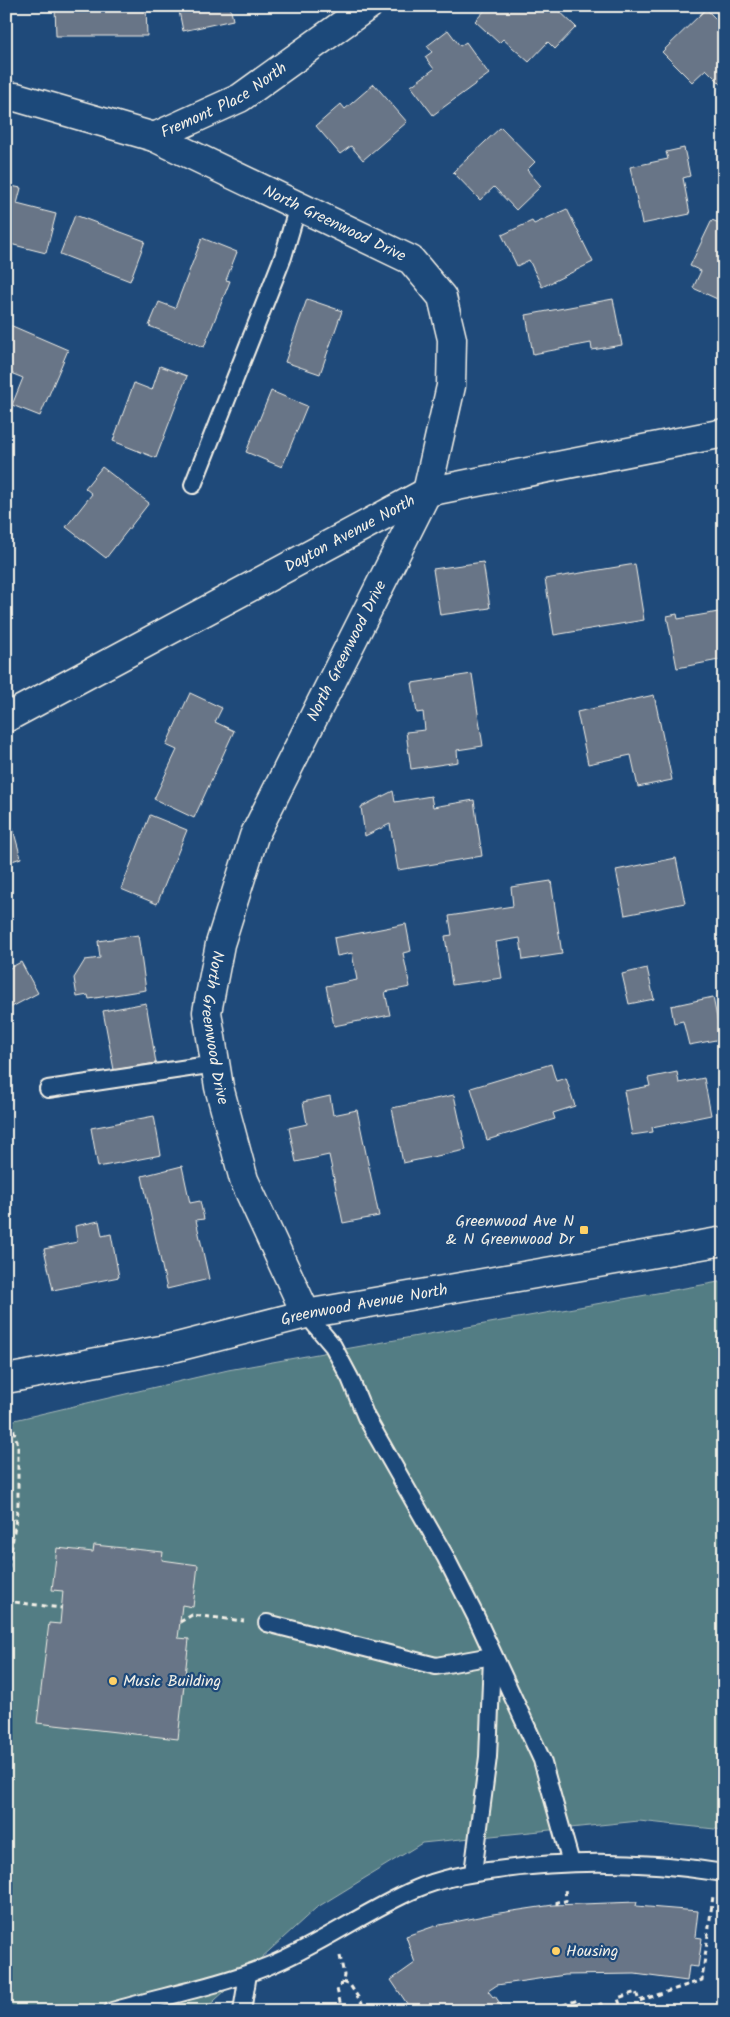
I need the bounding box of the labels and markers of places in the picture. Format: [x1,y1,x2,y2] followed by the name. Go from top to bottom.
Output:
[446,1209,576,1252] place label: Greenwood Ave N & N Greenwood Dr
[578,1224,590,1236] marker: Greenwood Ave N & N Greenwood Dr
[123,1669,221,1694] place label: Music Building
[107,1675,119,1687] marker: Music Building
[566,1939,618,1964] place label: Housing
[550,1945,562,1957] marker: Housing

